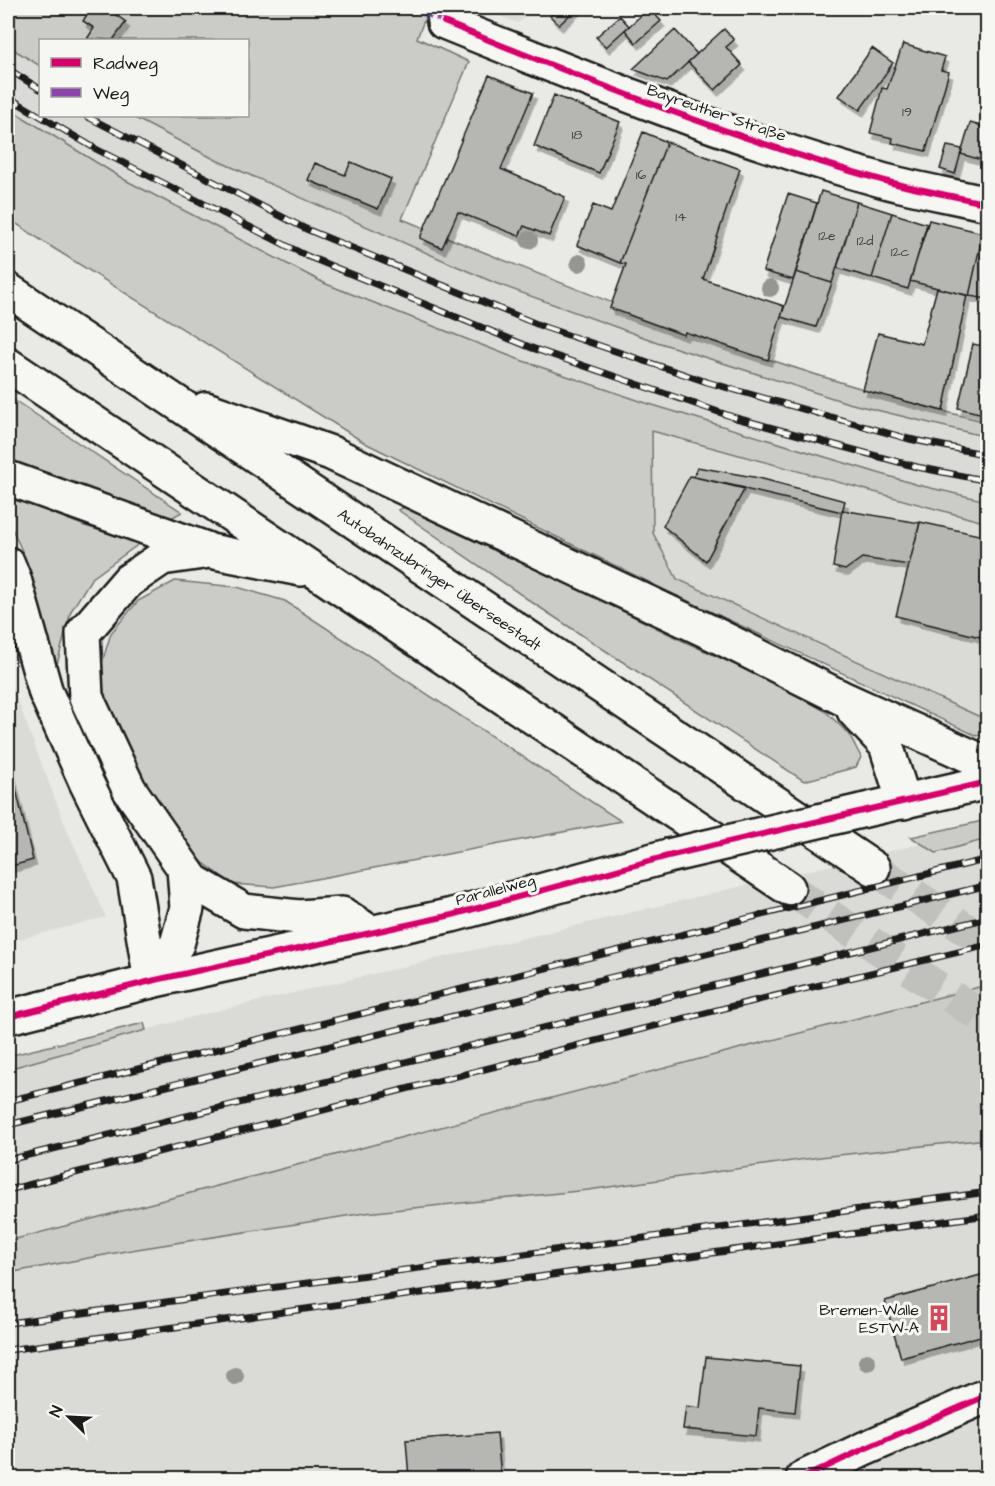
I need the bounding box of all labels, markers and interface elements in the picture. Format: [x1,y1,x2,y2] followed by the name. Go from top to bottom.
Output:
[39,39,249,117] legend
[93,51,158,77] text: Radweg
[644,79,790,148] street label: Bayreuther Straße
[93,81,129,107] text: Weg
[902,102,912,122] house number: 19
[572,125,582,145] house number: 18
[636,165,647,185] house number: 16
[675,207,687,227] house number: 14
[818,226,836,246] house number: 12e
[857,231,873,251] house number: 12d
[891,242,909,262] house number: 12c
[333,503,546,658] street label: Autobahnzubringer Überseestadt
[453,869,538,912] street label: Parallelweg
[819,1299,919,1339] place label: Bremen-Walle ESTW-A
[924,1303,954,1333] building icon: Bremen-Walle ESTW-A
[39,1387,99,1447] north arrow
[44,1402,68,1420] text: N

